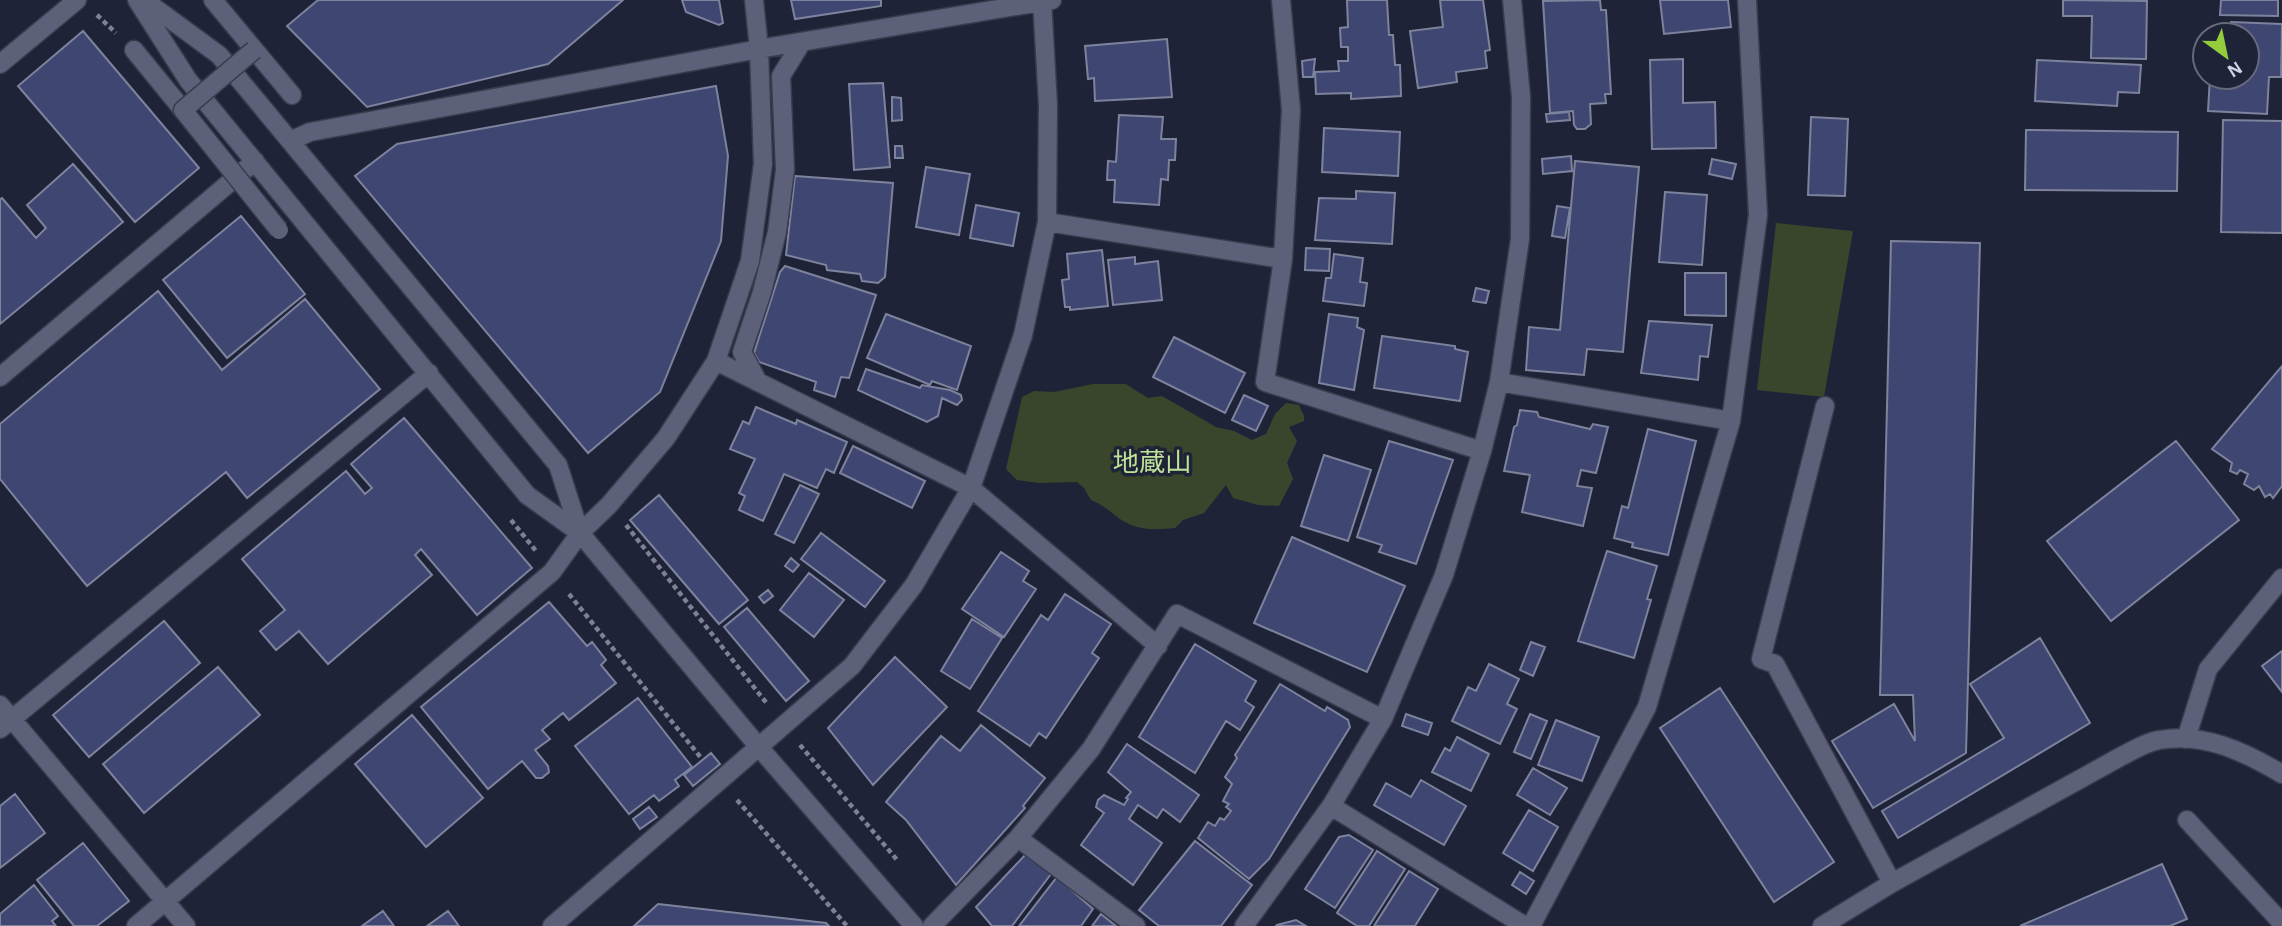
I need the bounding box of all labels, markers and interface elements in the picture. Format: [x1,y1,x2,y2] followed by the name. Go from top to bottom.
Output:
[2191,21,2261,91] north arrow
[2224,57,2245,81] text: N
[1113,449,1191,476] park label: 地蔵山

